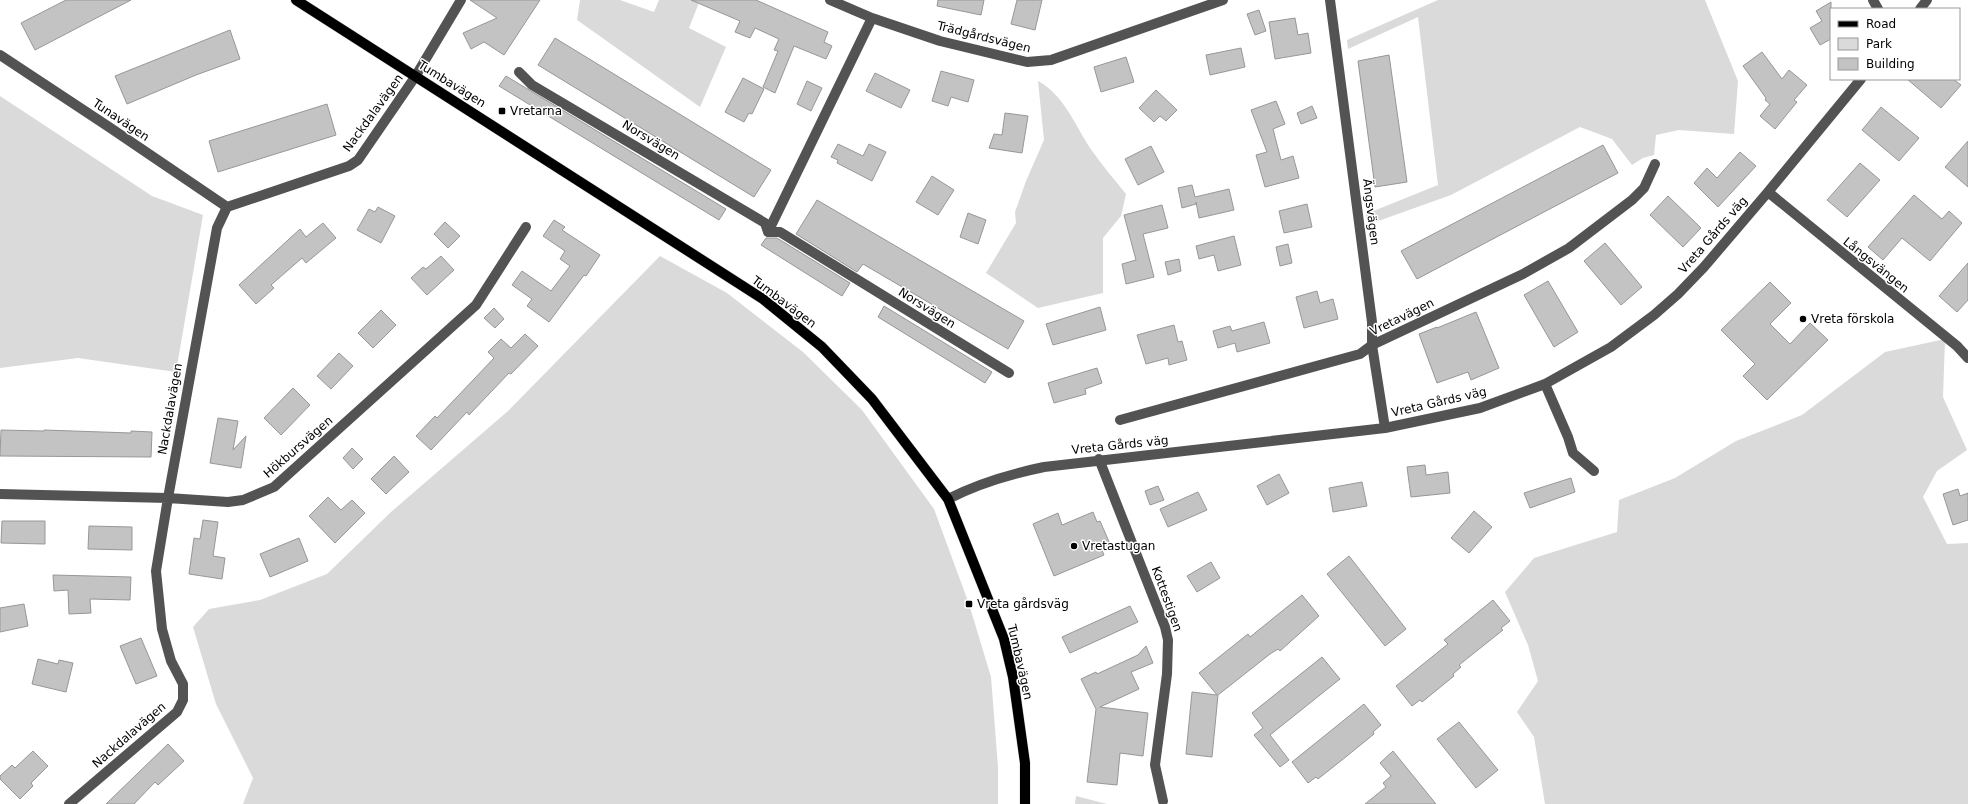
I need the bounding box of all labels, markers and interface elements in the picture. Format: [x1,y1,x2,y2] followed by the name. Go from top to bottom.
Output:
[1830,8,1960,80] legend
[1866,17,1896,31] text: Road
[935,18,1032,55] street label: Trädgårdsvägen
[1866,37,1892,51] text: Park
[415,57,488,110] street label: Tumbavägen
[1866,57,1915,71] text: Building
[340,71,406,155] street label: Nackdalavägen
[89,95,152,144] street label: Tunavägen
[510,104,562,118] place label: Vretarna
[497,106,507,116] marker: Vretarna
[620,117,682,163] street label: Norsvägen
[1360,178,1383,246] street label: Ängsvägen
[1676,194,1750,276] street label: Vreta Gårds väg
[1840,234,1912,296] street label: Långsvängen
[748,273,819,331] street label: Tumbavägen
[896,285,958,331] street label: Norsvägen
[1368,295,1436,339] street label: Vretavägen
[1811,312,1894,326] place label: Vreta förskola
[1798,314,1808,324] marker: Vreta förskola
[155,362,185,456] street label: Nackdalavägen
[1390,384,1488,420] street label: Vreta Gårds väg
[261,413,335,481] street label: Hökbursvägen
[1071,433,1169,457] street label: Vreta Gårds väg
[1082,539,1155,553] place label: Vretastugan
[1069,541,1079,551] marker: Vretastugan
[1149,565,1185,633] street label: Kottestigen
[977,597,1069,611] place label: Vreta gårdsväg
[964,599,974,609] marker: Vreta gårdsväg
[1004,622,1035,701] street label: Tumbavägen
[89,699,169,771] street label: Nackdalavägen

